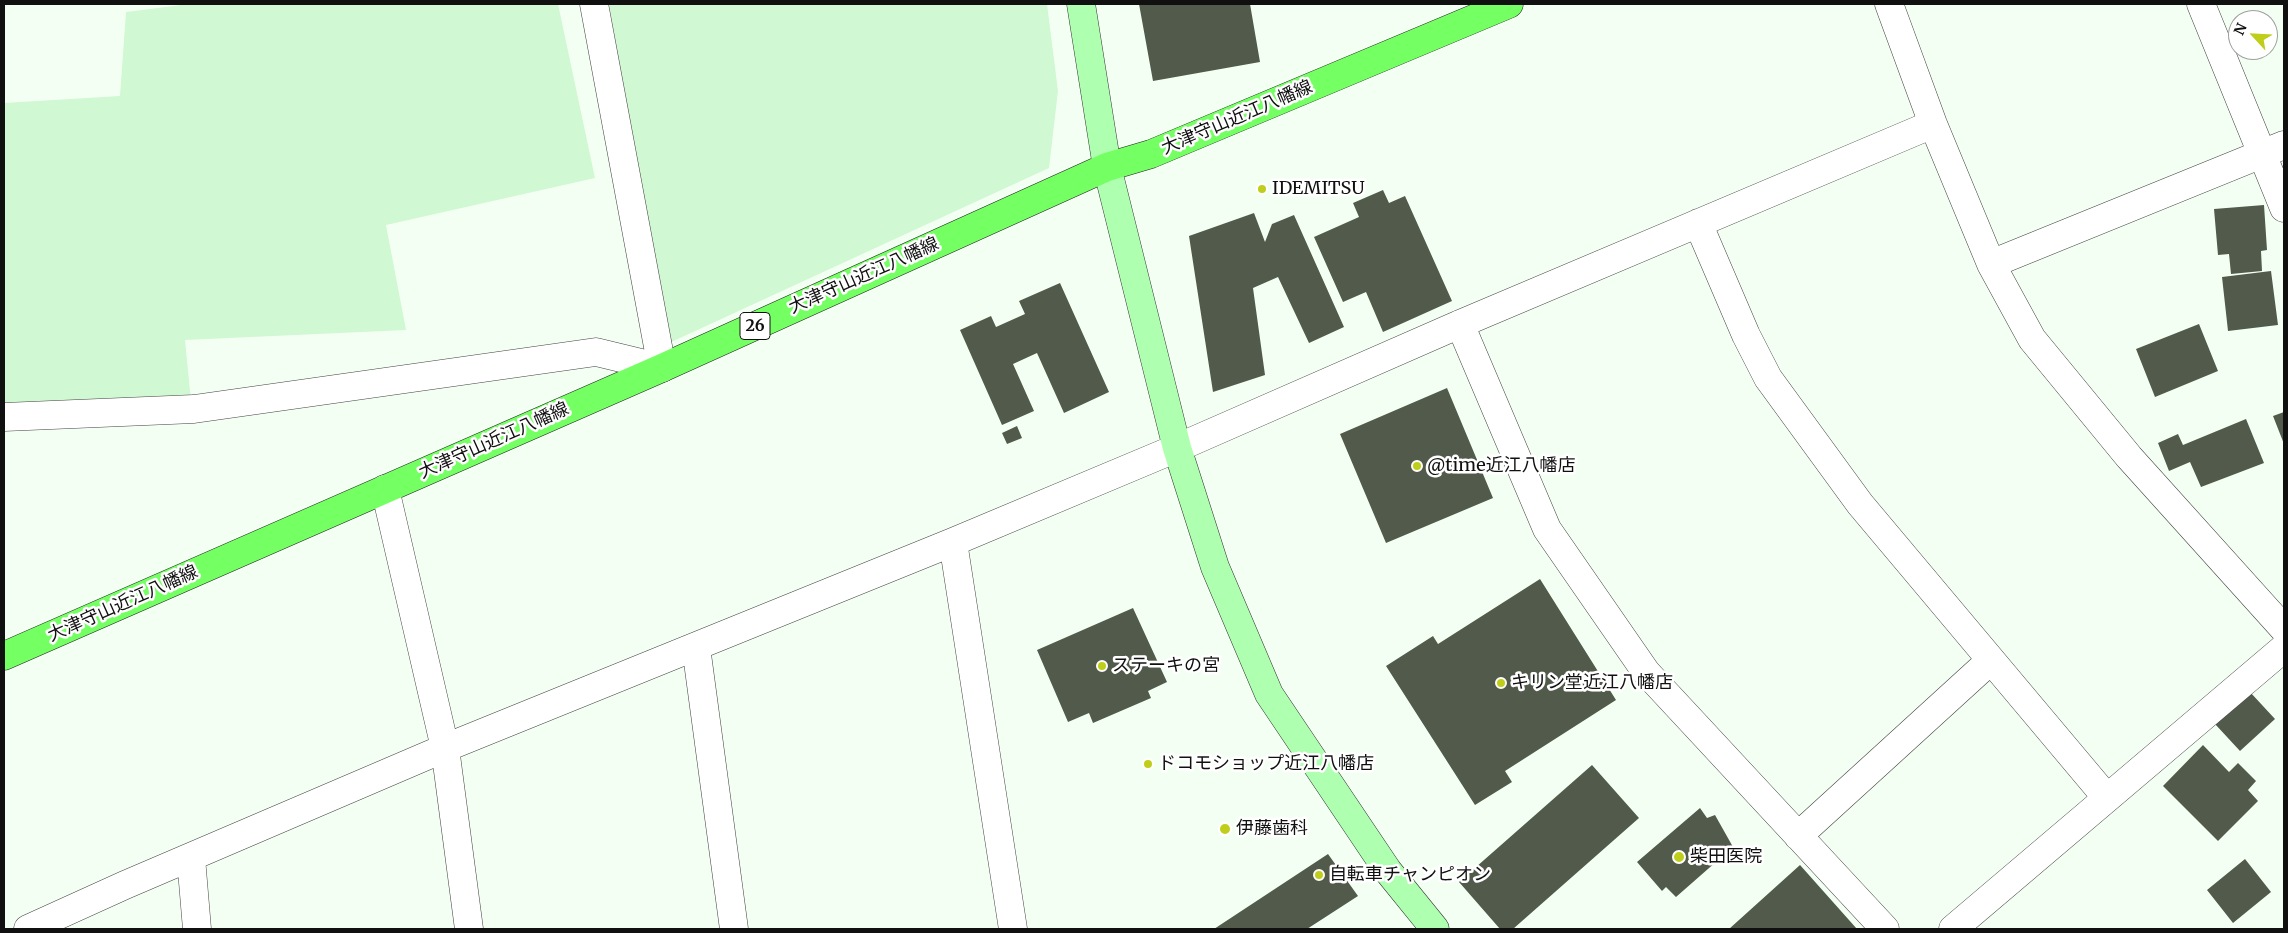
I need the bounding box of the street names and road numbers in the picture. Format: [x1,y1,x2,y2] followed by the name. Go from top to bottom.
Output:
[1158,76,1316,160] street label: 大津守山近江八幡線
[786,233,942,319] street label: 大津守山近江八幡線
[740,312,770,340] road number: 26
[416,398,572,484] street label: 大津守山近江八幡線
[45,561,201,647] street label: 大津守山近江八幡線

